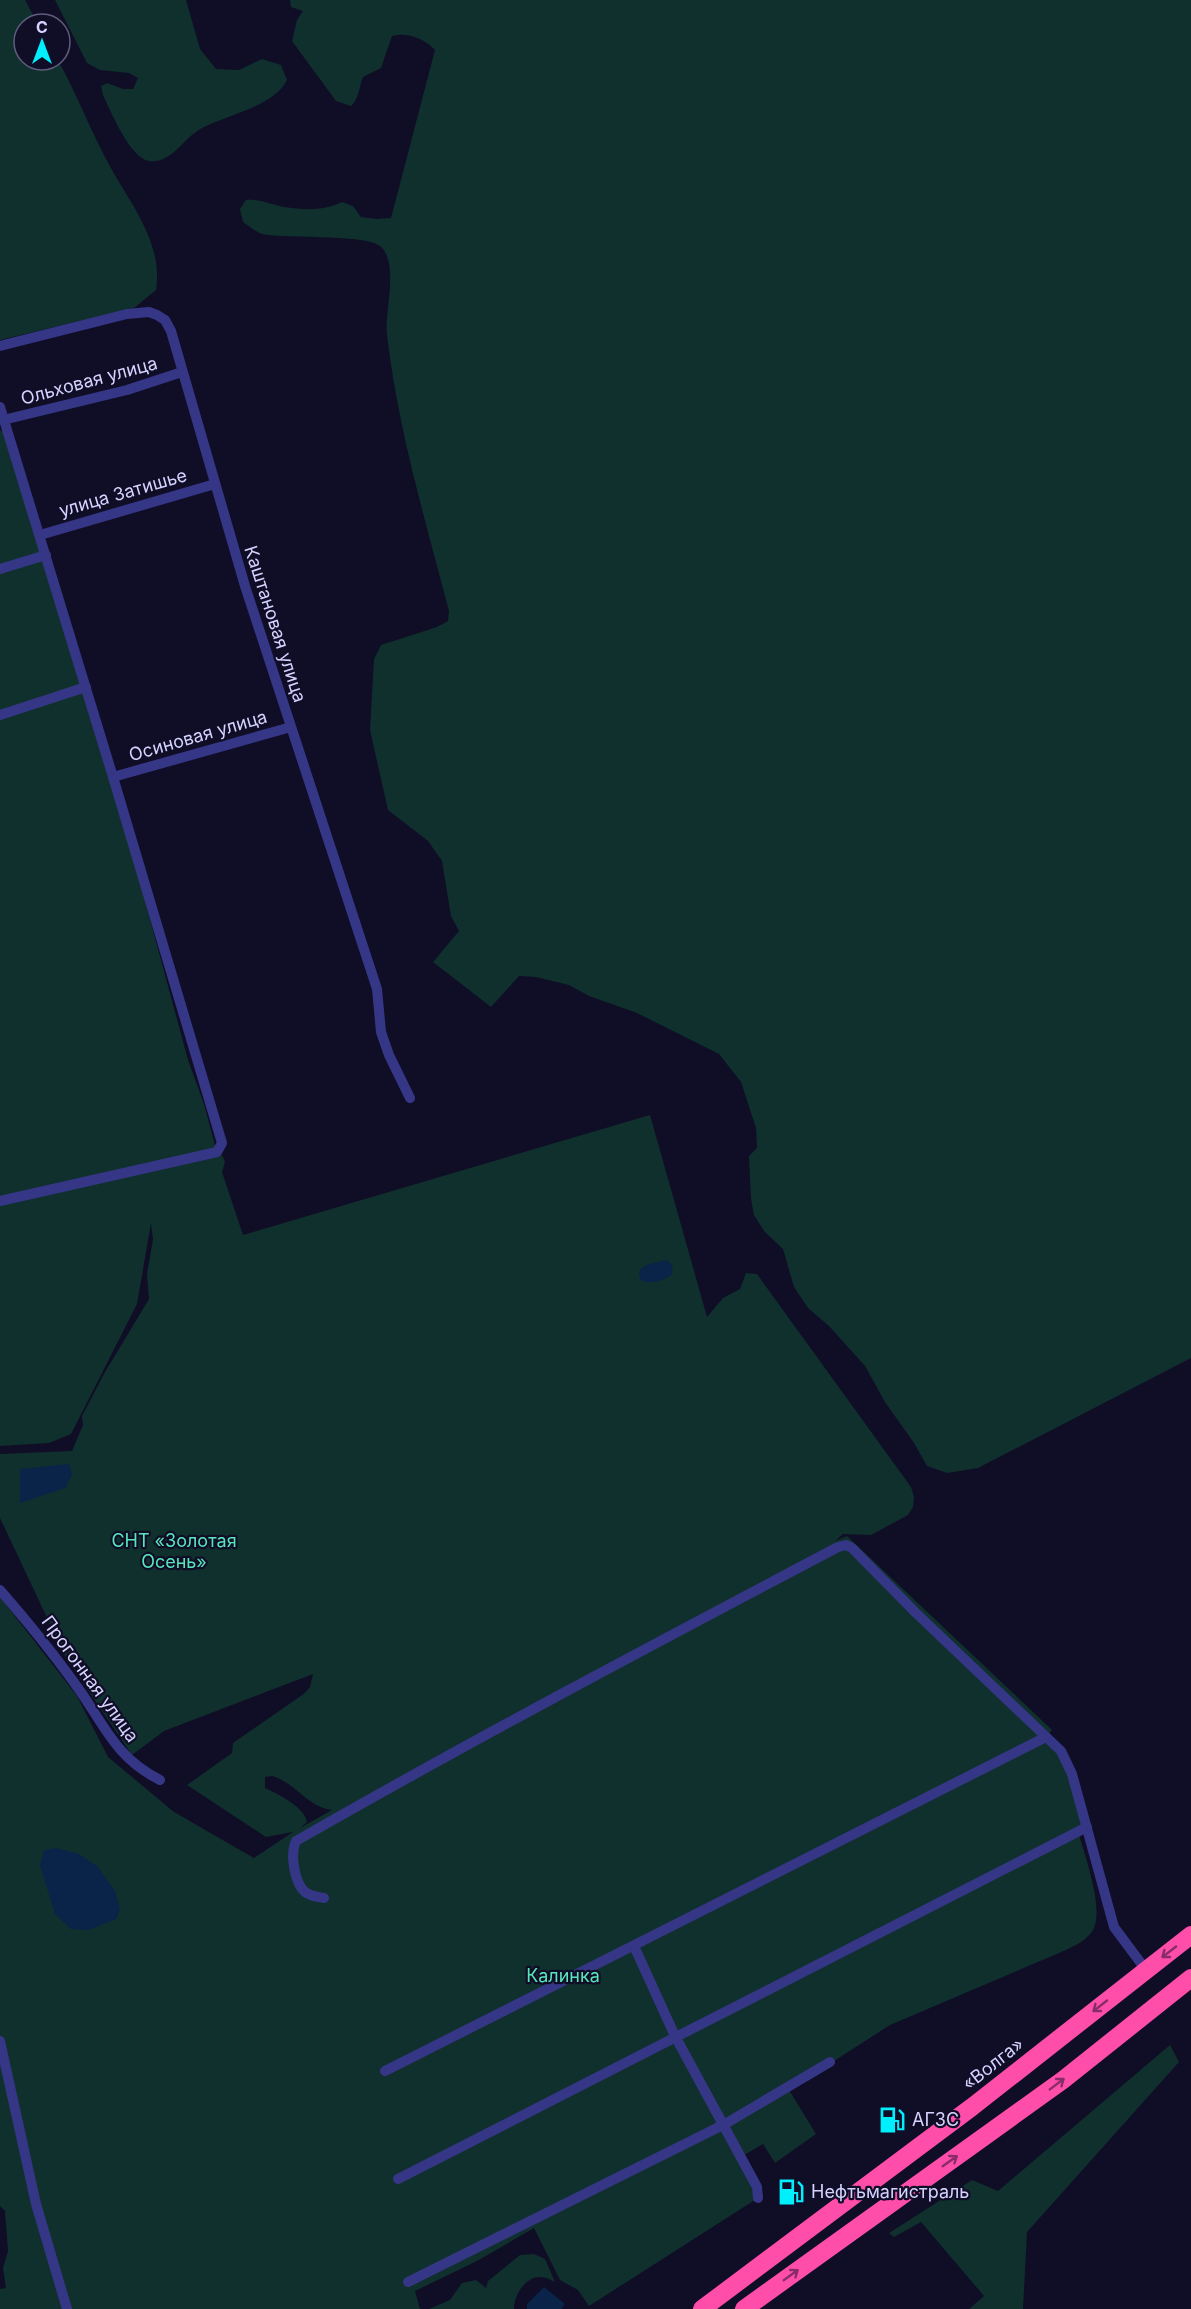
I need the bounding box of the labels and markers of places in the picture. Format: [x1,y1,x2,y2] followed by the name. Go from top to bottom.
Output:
[877,2105,907,2135] fuel station icon: АГЗС
[912,2109,959,2130] place label: АГЗС
[776,2177,806,2207] fuel station icon: Нефтьмагистраль
[811,2181,969,2202] place label: Нефтьмагистраль

